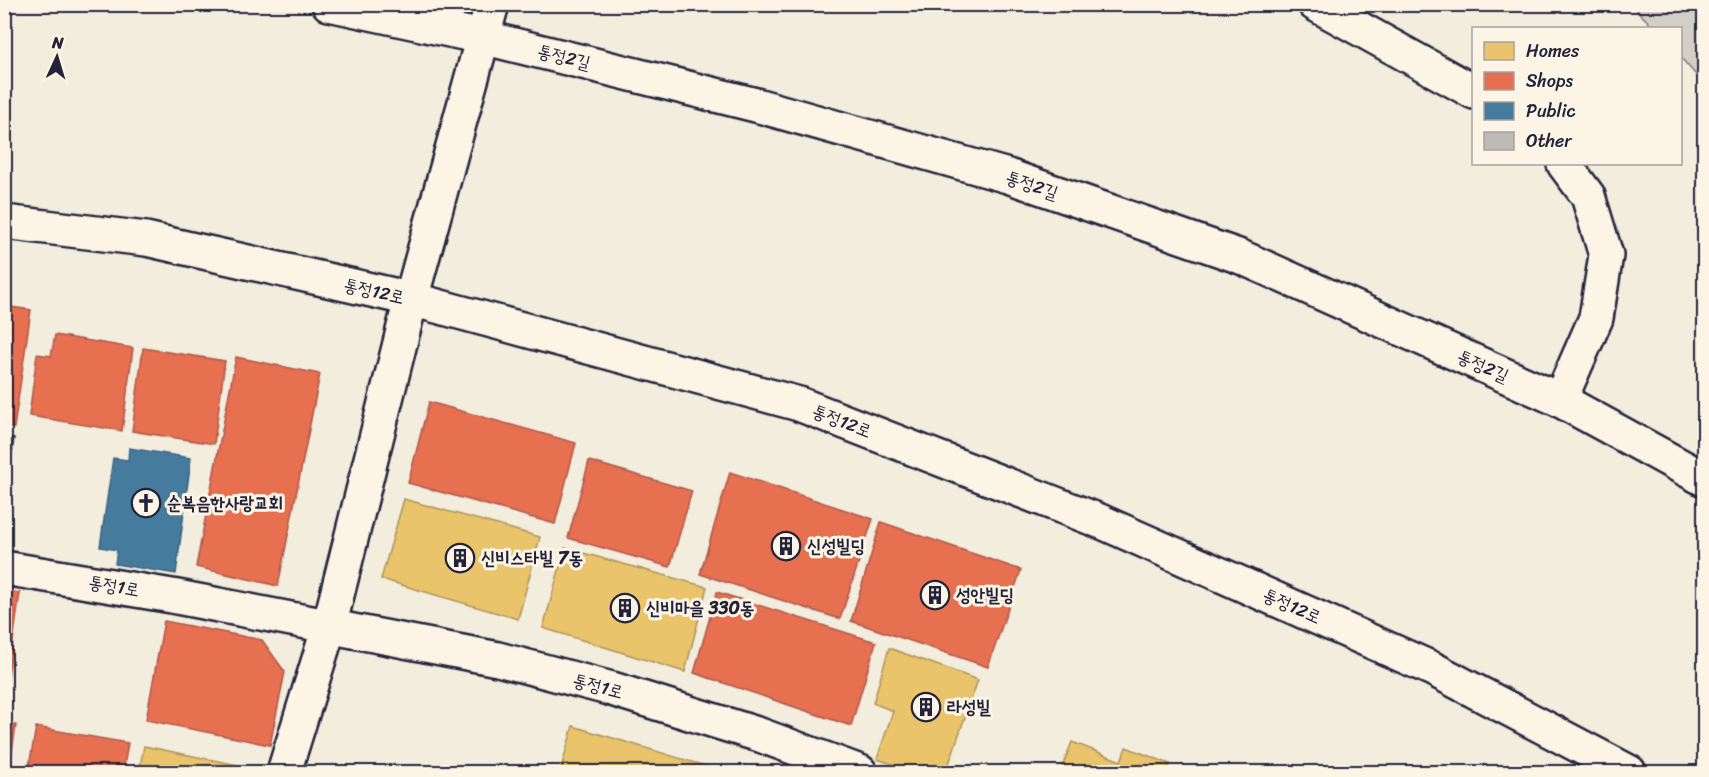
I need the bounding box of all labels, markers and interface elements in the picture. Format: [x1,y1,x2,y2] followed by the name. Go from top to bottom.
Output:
[27,27,87,87] north arrow
[1472,27,1682,165] legend
[50,28,65,57] text: N
[534,35,594,79] street label: 통정2길
[1526,35,1580,67] text: Homes
[1526,65,1573,97] text: Shops
[1526,95,1576,127] text: Public
[1526,125,1573,157] text: Other
[1001,161,1063,209] street label: 통정2길
[340,268,408,314] street label: 통정12로
[1452,340,1515,392] street label: 통정2길
[808,395,876,447] street label: 통정12로
[130,487,162,519] church icon: 순복음한사랑교회
[167,487,283,519] place label: 순복음한사랑교회
[770,530,802,562] building icon: 신성빌딩
[807,530,865,562] place label: 신성빌딩
[444,542,476,574] building icon: 신비스타빌 7동
[481,542,583,574] place label: 신비스타빌 7동
[86,566,142,606] street label: 통정1로
[919,579,951,611] building icon: 성안빌딩
[956,579,1014,611] place label: 성안빌딩
[1257,579,1327,633] street label: 통정12로
[609,592,641,624] building icon: 신비마을 330동
[646,592,754,624] place label: 신비마을 330동
[569,664,627,708] street label: 통정1로
[910,691,942,723] building icon: 라성빌
[947,691,991,723] place label: 라성빌

